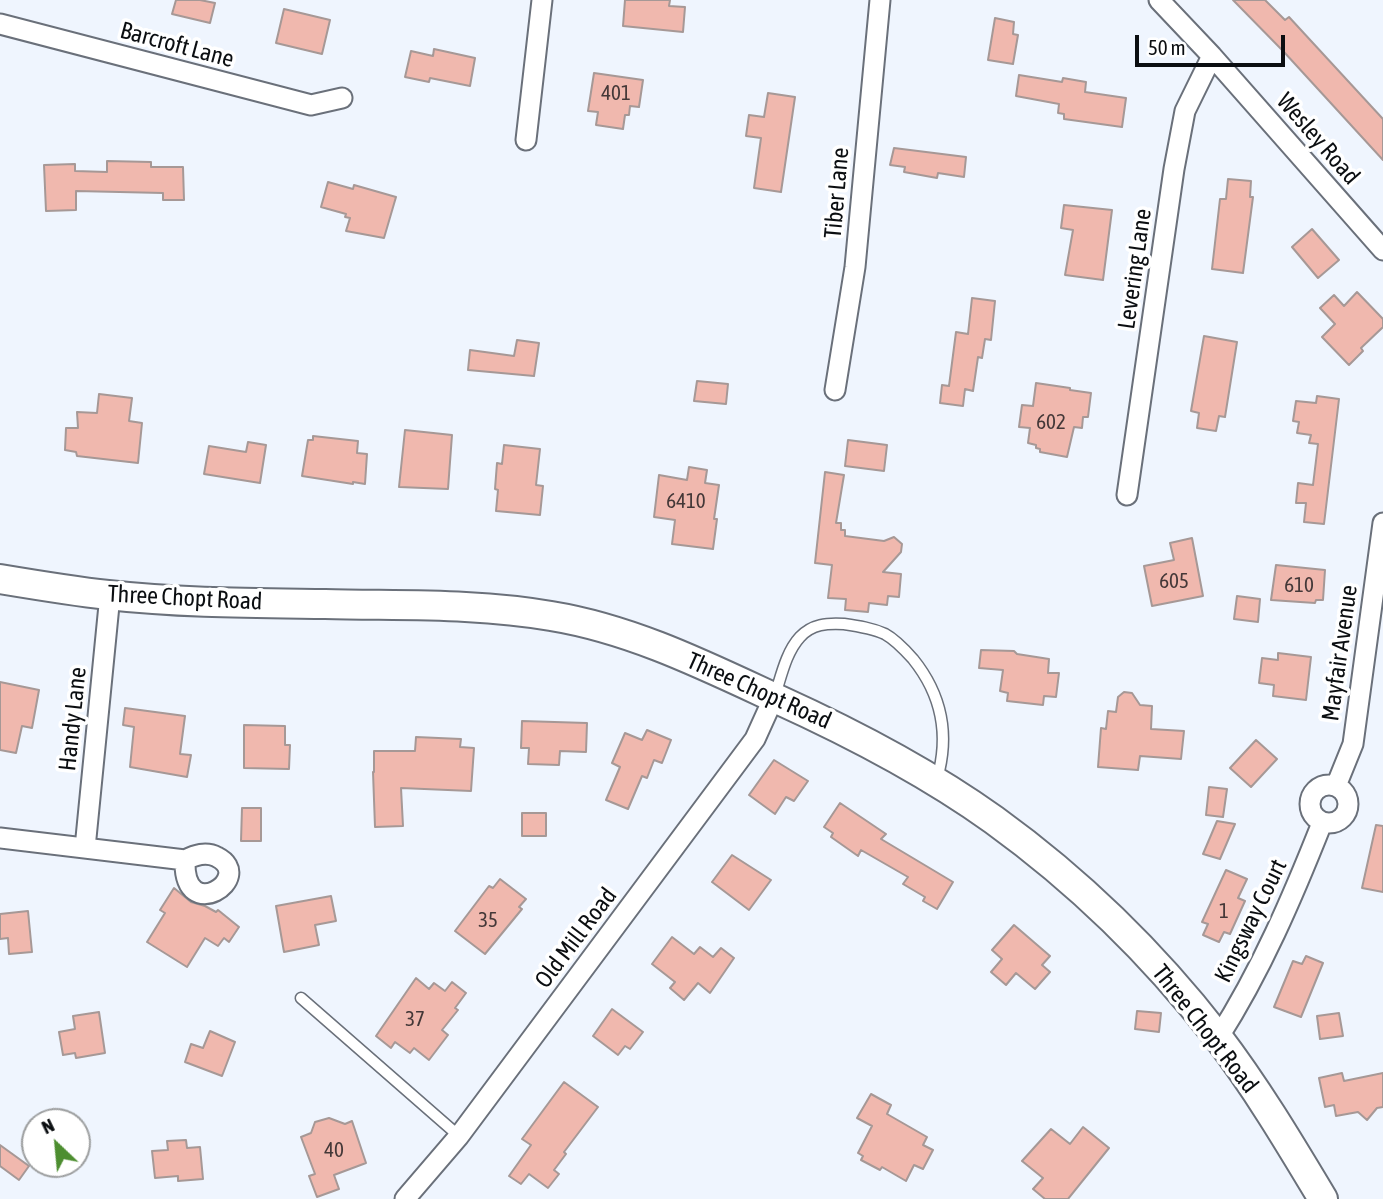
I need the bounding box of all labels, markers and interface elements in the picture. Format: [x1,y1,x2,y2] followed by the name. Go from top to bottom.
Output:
[117,16,237,74] street label: Barcroft Lane
[1138,21,1288,65] scale bar
[1148,35,1186,59] text: 50 m
[601,80,631,106] house number: 401
[1270,87,1366,191] street label: Wesley Road
[819,146,855,240] street label: Tiber Lane
[1112,207,1158,331] street label: Levering Lane
[1036,409,1066,435] house number: 602
[666,488,706,514] house number: 6410
[1159,568,1189,594] house number: 605
[1284,572,1314,598] house number: 610
[107,580,263,616] street label: Three Chopt Road
[1316,583,1364,723] street label: Mayfair Avenue
[682,646,836,736] street label: Three Chopt Road
[53,666,93,772] street label: Handy Lane
[1209,855,1293,987] street label: Kingsway Court
[529,882,623,994] street label: Old Mill Road
[1219,898,1229,924] house number: 1
[478,907,498,933] house number: 35
[1146,959,1264,1099] street label: Three Chopt Road
[405,1006,425,1032] house number: 37
[21,1108,91,1178] north arrow
[38,1114,58,1138] text: N
[324,1137,344,1163] house number: 40

